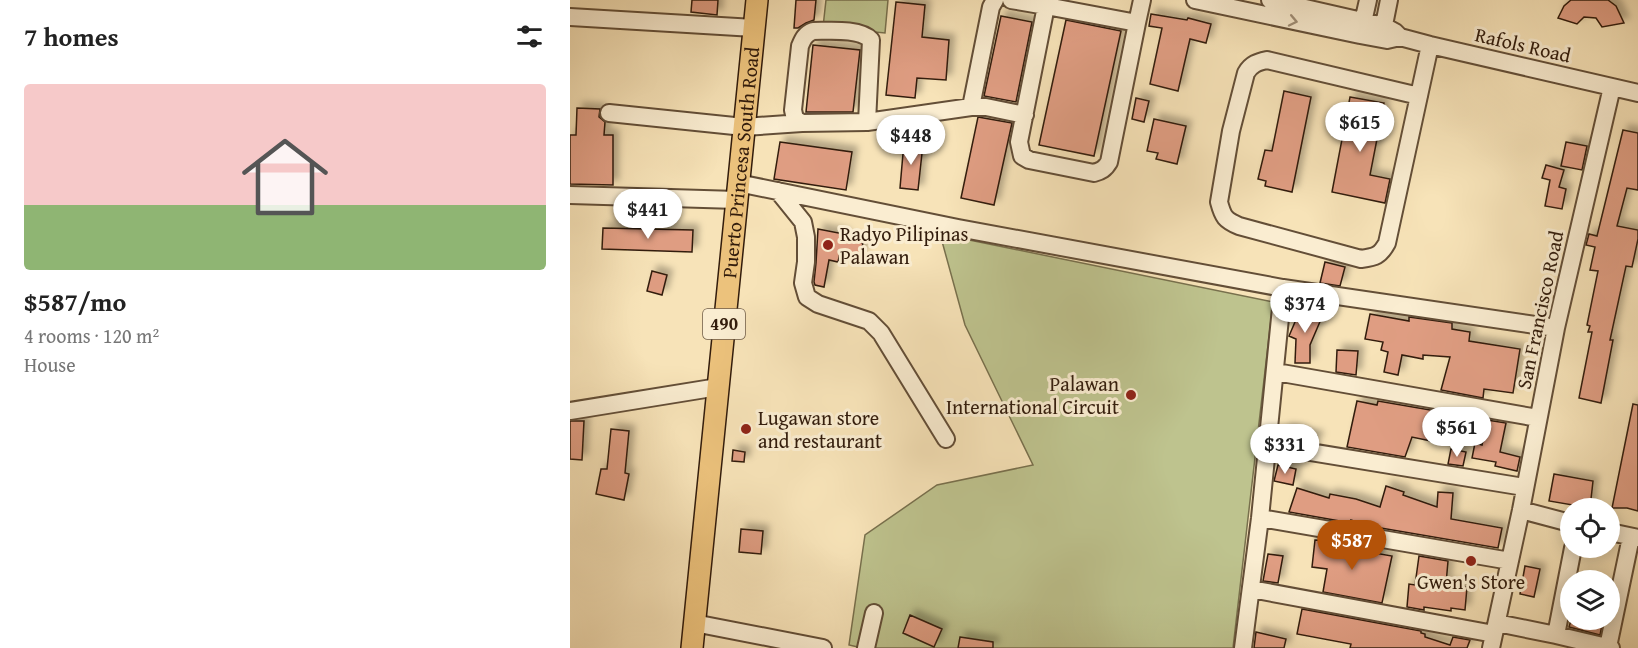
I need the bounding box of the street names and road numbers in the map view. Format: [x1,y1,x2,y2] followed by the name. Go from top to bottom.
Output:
[1472,19,1574,70] street label: Rafols Road
[714,45,766,279] street label: Puerto Princesa South Road
[1509,228,1571,392] street label: San Francisco Road
[703,309,745,339] road number: 490

